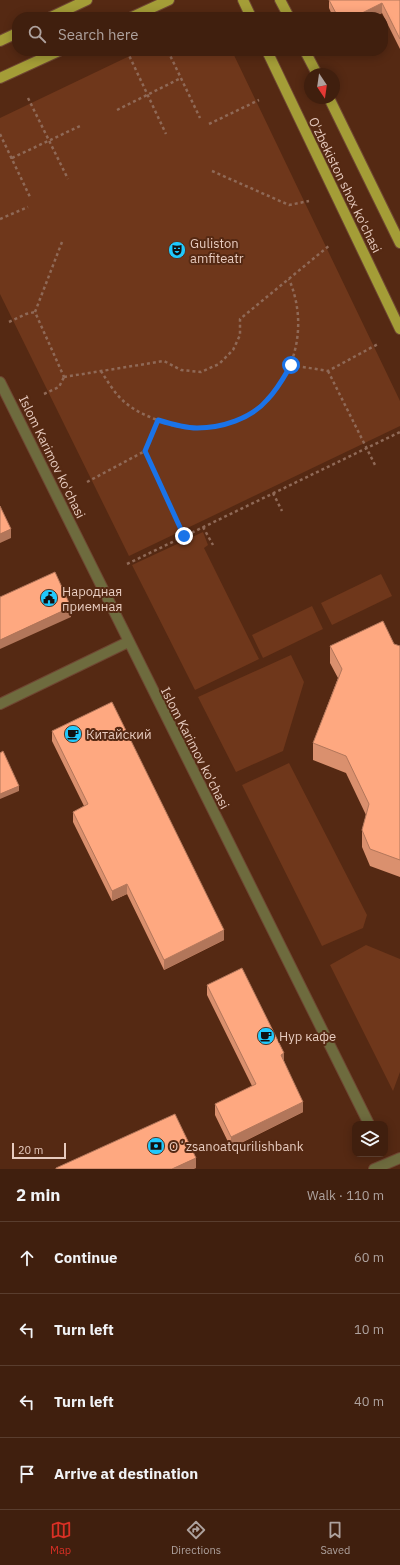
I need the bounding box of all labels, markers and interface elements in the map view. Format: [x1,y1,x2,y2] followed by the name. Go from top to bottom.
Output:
[12,12,388,56] search box
[26,23,48,45] icon: search
[58,25,138,44] text: Search here
[304,68,340,104] north arrow
[305,114,385,256] street label: O'zbekiston shox ko'chasi
[190,235,244,267] place label: Guliston amfiteatr
[167,240,187,260] theatre icon: Guliston amfiteatr
[282,356,300,374] route start
[15,393,89,521] street label: Islom Karimov ko'chasi
[175,527,193,545] route end
[62,583,122,615] place label: Народная приемная
[39,588,59,608] public building icon: Народная приемная
[157,684,233,812] street label: Islom Karimov ko'chasi
[63,724,83,744] cafe icon: Китайский
[86,726,152,743] place label: Китайский
[256,1026,276,1046] cafe icon: Нур кафе
[279,1028,336,1045] place label: Нур кафе
[352,1121,388,1157] map controls
[352,1121,388,1157] button: layers
[146,1136,166,1156] bank icon: Oʻzsanoatqurilishbank
[169,1138,304,1155] place label: Oʻzsanoatqurilishbank
[12,1141,66,1160] scale bar
[18,1143,43,1157] text: 20 m
[16,1184,60,1206] text: 2 min
[307,1187,384,1204] text: Walk · 110 m
[16,1247,38,1269] icon: ahead
[54,1248,118,1267] text: Continue
[354,1249,384,1266] text: 60 m
[16,1319,38,1341] icon: left
[54,1320,114,1339] text: Turn left
[354,1321,384,1338] text: 10 m
[16,1391,38,1413] icon: left
[54,1392,114,1411] text: Turn left
[354,1393,384,1410] text: 40 m
[16,1463,38,1485] icon: arrive
[54,1464,198,1483] text: Arrive at destination
[50,1519,72,1557] tab: Map
[171,1519,221,1557] tab: Directions
[320,1519,350,1557] tab: Saved

